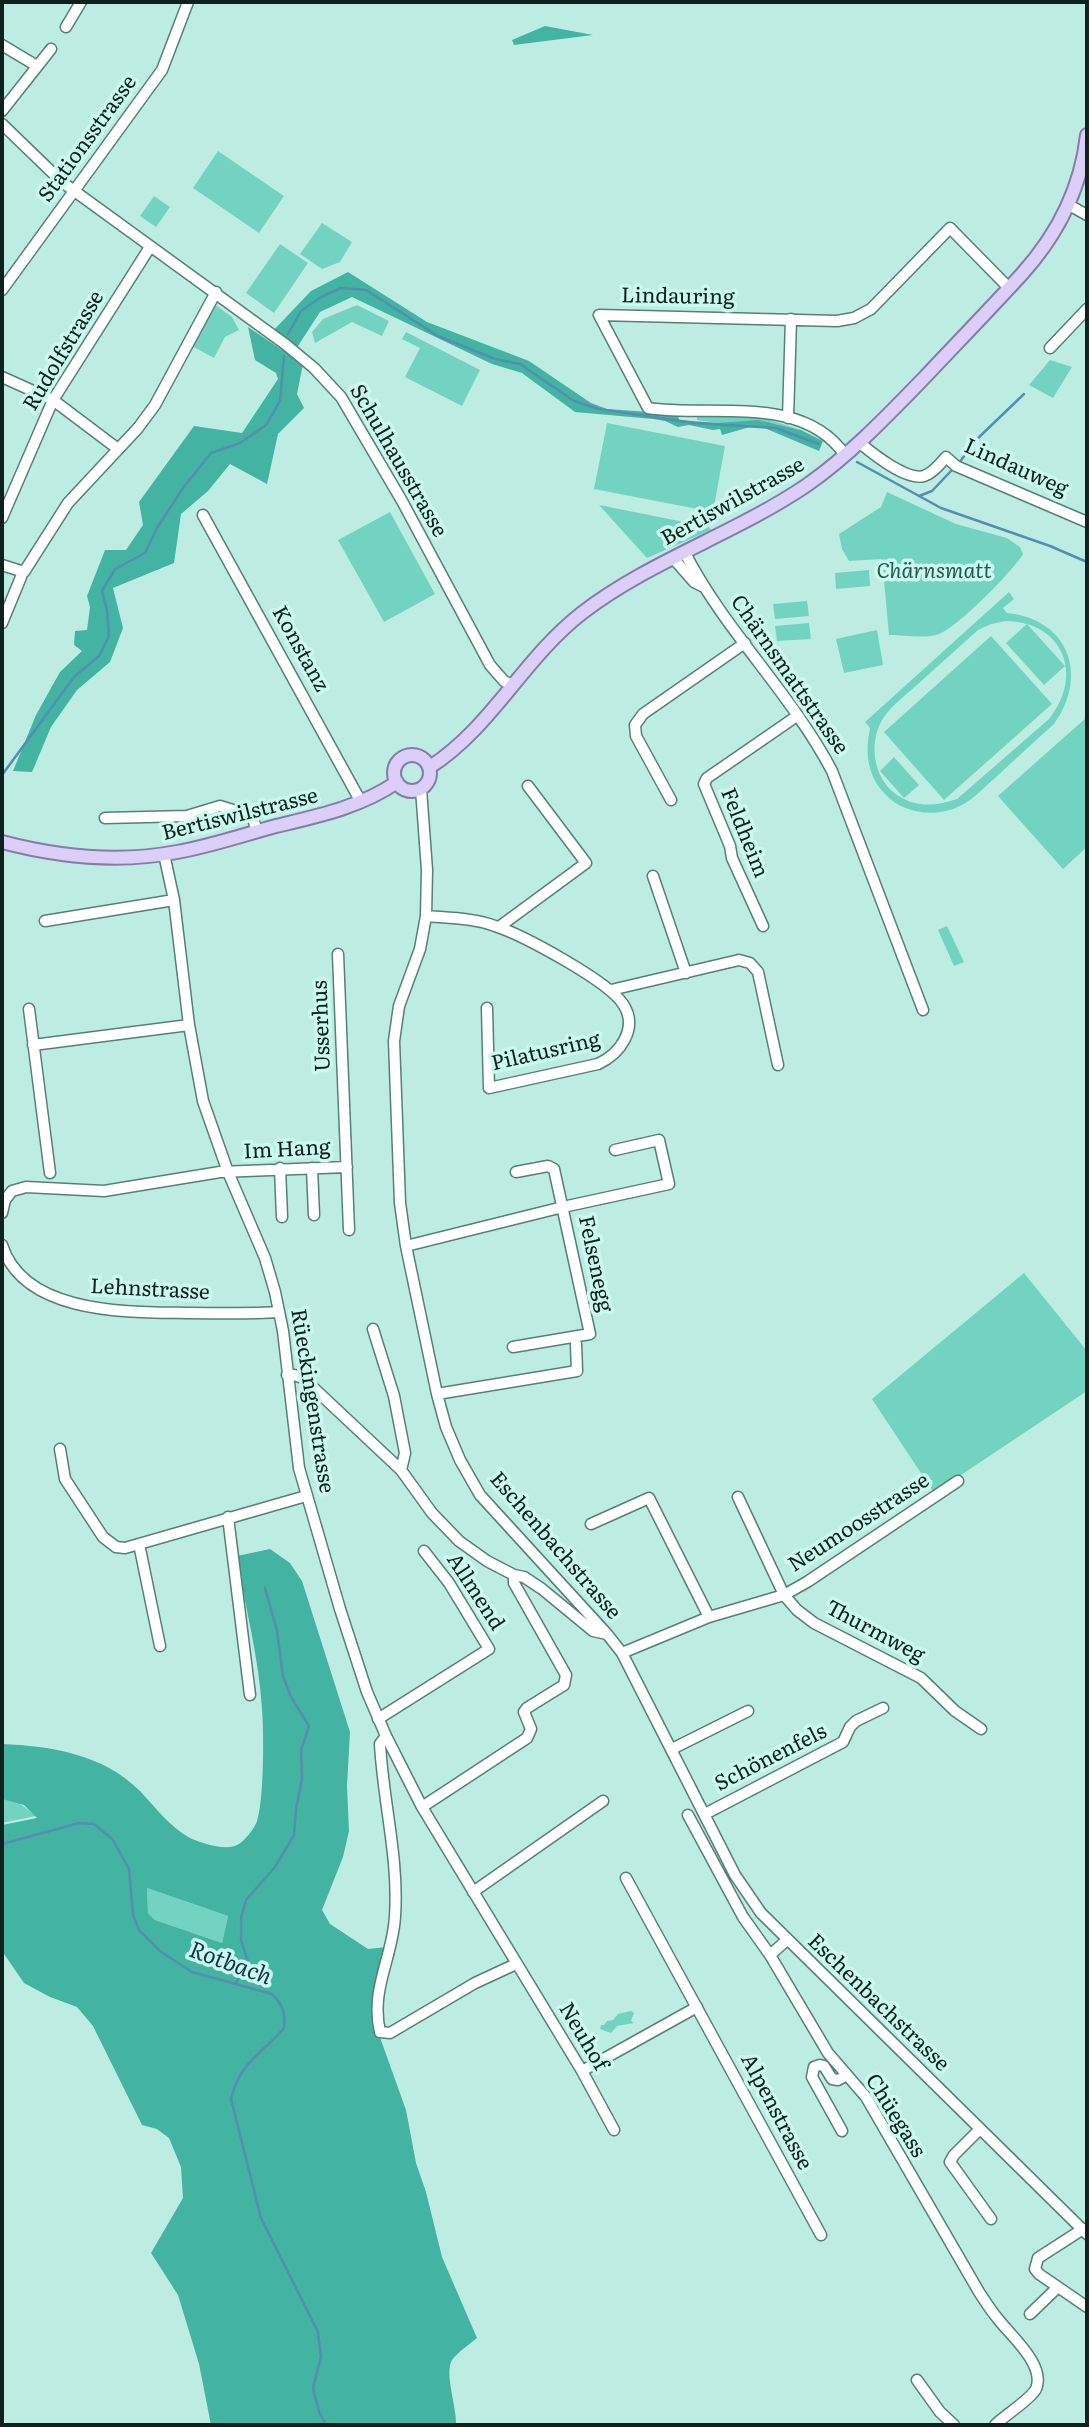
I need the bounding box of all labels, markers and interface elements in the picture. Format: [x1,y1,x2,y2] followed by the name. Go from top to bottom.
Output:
[34,71,142,207] street label: Stationsstrasse
[621,283,735,311] street label: Lindauring
[18,286,110,416] street label: Rudolfstrasse
[344,380,452,542] street label: Schulhausstrasse
[960,434,1072,502] street label: Lindauweg
[657,452,809,552] street label: Bertiswilstrasse
[876,559,992,585] park label: Chärnsmatt
[725,591,853,759] street label: Chärnsmattstrasse
[266,602,334,696] street label: Konstanz
[159,783,321,847] street label: Bertiswilstrasse
[715,785,773,881] street label: Feldheim
[308,980,336,1072] street label: Usserhus
[489,1027,603,1077] street label: Pilatusring
[243,1135,331,1165] street label: Im Hang
[572,1213,618,1315] street label: Felsenegg
[90,1274,210,1306] street label: Lehnstrasse
[285,1307,339,1495] street label: Rüeckingenstrasse
[484,1467,626,1625] street label: Eschenbachstrasse
[784,1468,934,1578] street label: Neumoosstrasse
[441,1549,509,1635] street label: Allmend
[821,1595,929,1669] street label: Thurmweg
[711,1719,831,1797] street label: Schönenfels
[802,1929,954,2077] street label: Eschenbachstrasse
[185,1936,275,1992] water label: Rotbach
[553,1998,613,2076] street label: Neuhof
[735,2050,817,2174] street label: Alpenstrasse
[859,2070,931,2162] street label: Chüegass

